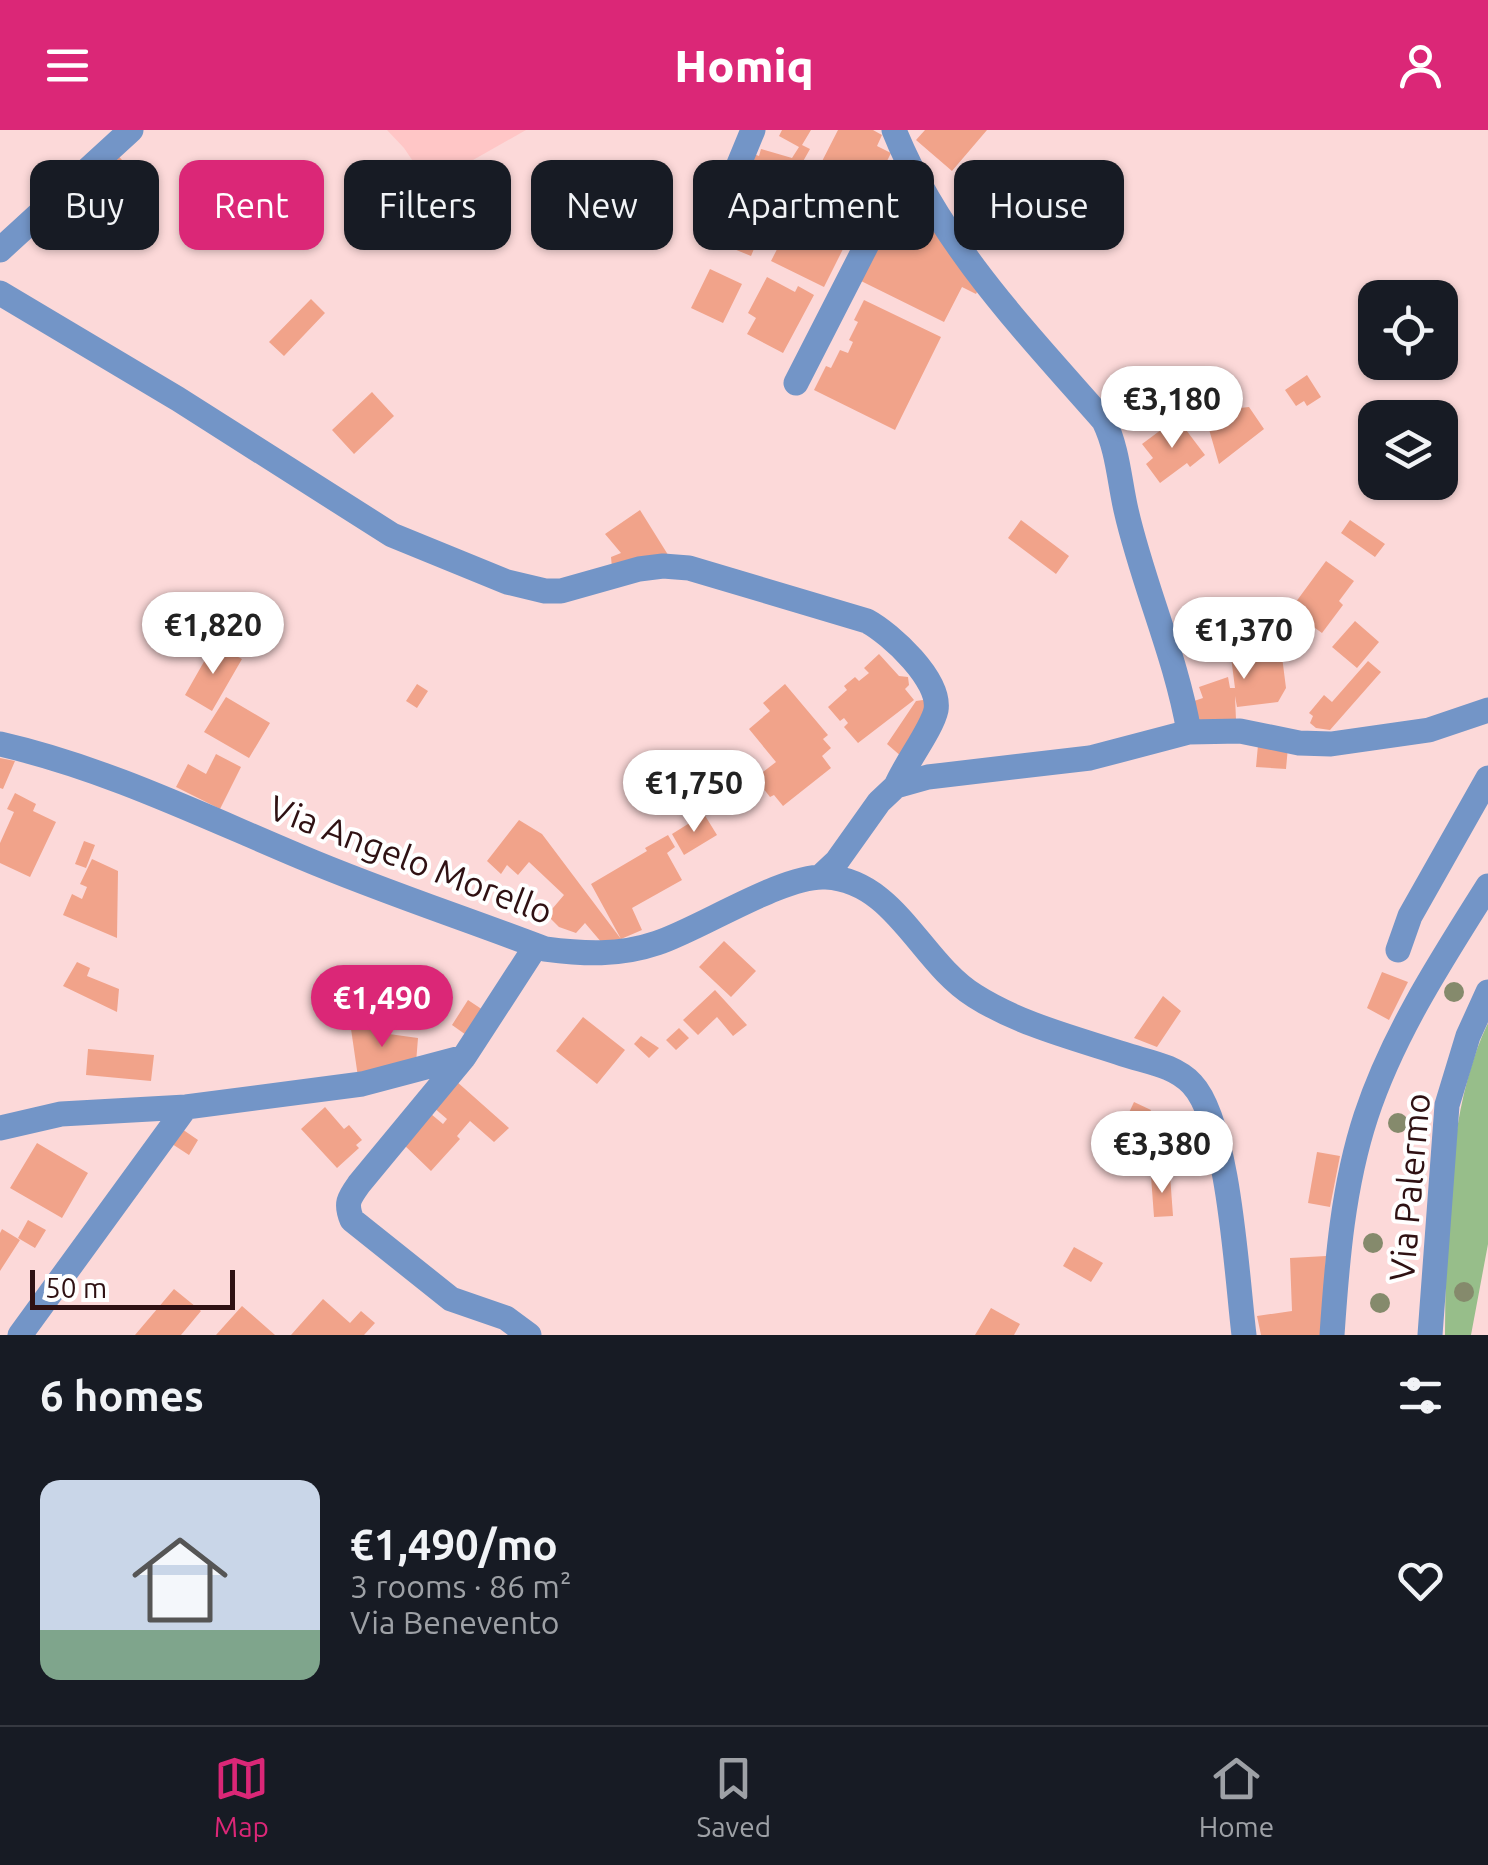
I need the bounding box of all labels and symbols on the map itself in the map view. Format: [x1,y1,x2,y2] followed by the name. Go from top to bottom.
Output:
[1091,366,1253,451] pin: €3,180
[132,592,294,677] pin: €1,820
[1163,597,1325,682] pin: €1,370
[613,750,775,835] pin: €1,750
[264,787,558,931] street label: Via Angelo Morello
[301,965,463,1050] pin: €1,490
[1381,1091,1437,1283] street label: Via Palermo
[1081,1111,1243,1196] pin: €3,380
[30,1265,235,1310] scale bar

